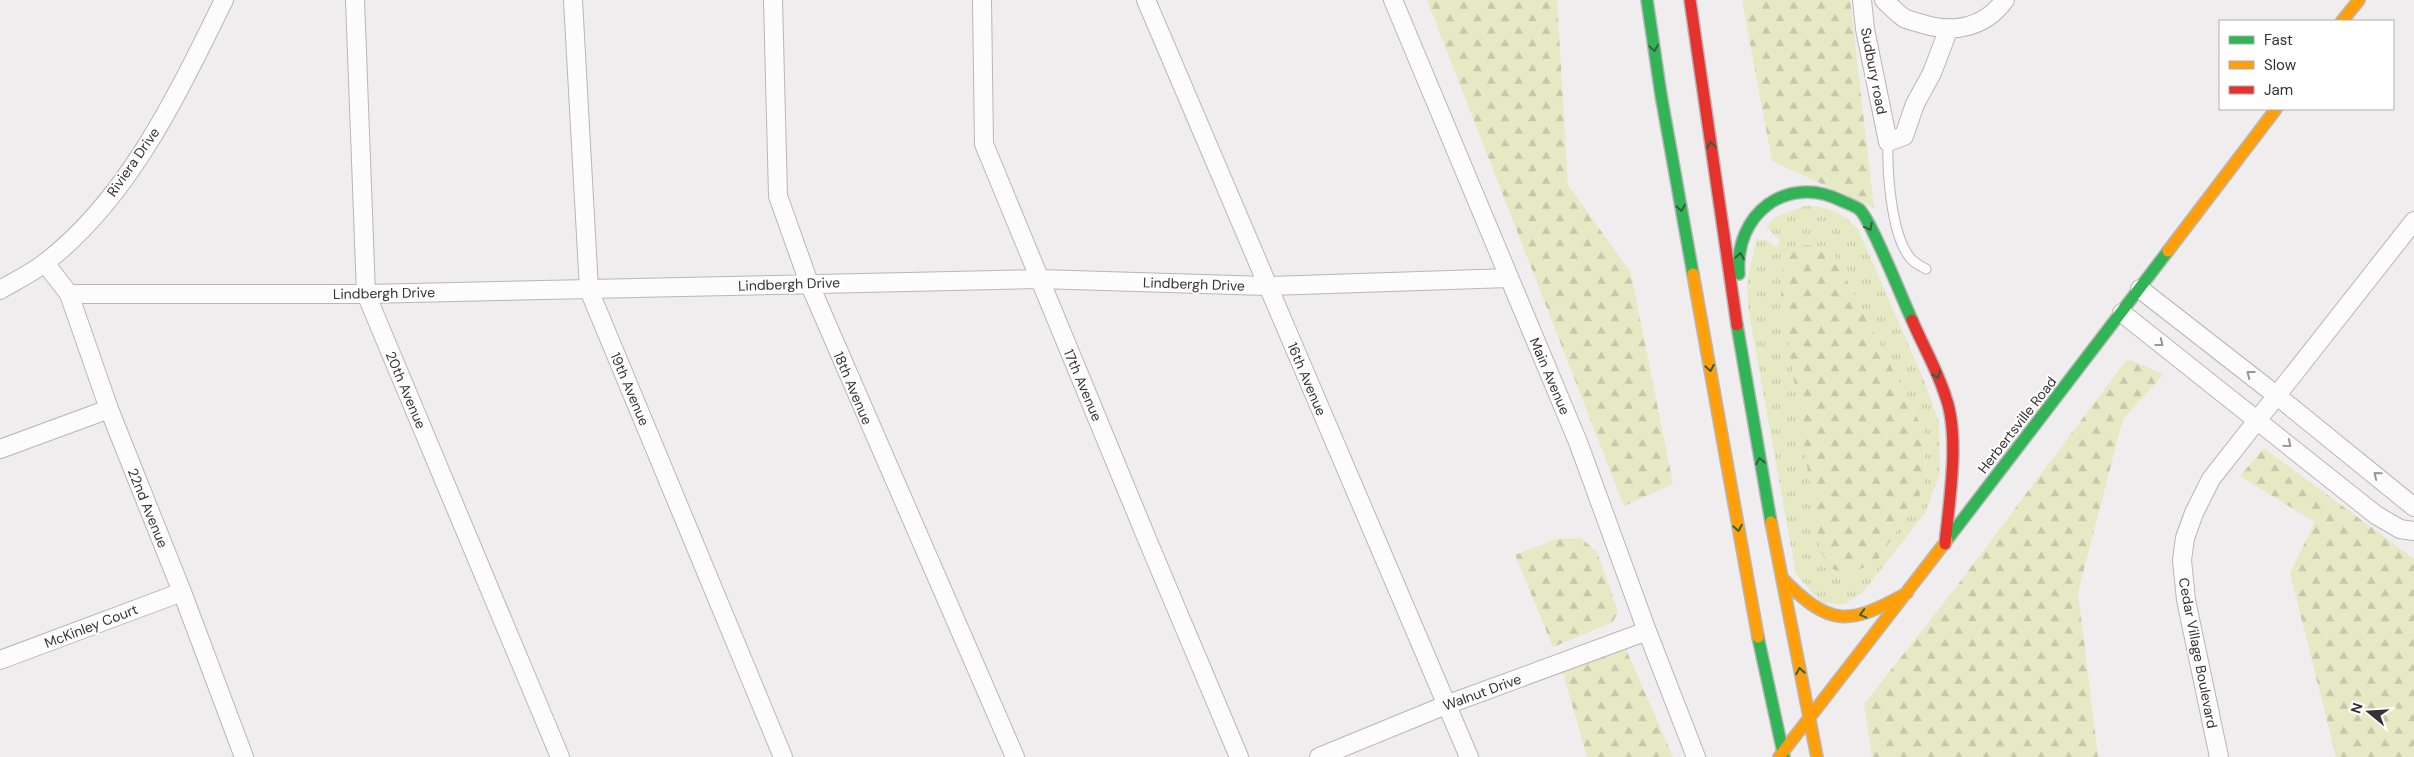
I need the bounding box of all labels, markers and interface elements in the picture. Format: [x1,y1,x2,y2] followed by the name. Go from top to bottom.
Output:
[2219,20,2394,110] legend
[1857,26,1891,116] street label: Sudbury road
[2264,30,2293,50] text: Fast
[1648,45,1659,53] one-way arrow
[2264,55,2297,75] text: Slow
[2264,80,2293,100] text: Jam
[103,124,163,200] street label: Riviera Drive
[1706,141,1717,149] one-way arrow
[1676,204,1686,213] one-way arrow
[1863,222,1873,231] one-way arrow
[1734,252,1744,261] one-way arrow
[738,273,840,295] street label: Lindbergh Drive
[1143,273,1245,295] street label: Lindbergh Drive
[333,283,435,303] street label: Lindbergh Drive
[1526,335,1574,417] street label: Main Avenue
[2154,338,2163,346] one-way arrow
[1283,340,1331,418] street label: 16th Avenue
[1060,346,1106,424] street label: 17th Avenue
[382,349,430,431] street label: 20th Avenue
[830,349,876,427] street label: 18th Avenue
[606,350,654,428] street label: 19th Avenue
[1704,364,1714,373] one-way arrow
[1930,370,1941,379] one-way arrow
[2246,371,2256,380] one-way arrow
[1974,373,2060,477] street label: Herbertsville Road
[2282,439,2291,447] one-way arrow
[1756,457,1766,466] one-way arrow
[124,466,172,550] street label: 22nd Avenue
[2374,473,2383,481] one-way arrow
[1733,524,1743,533] one-way arrow
[2175,576,2221,730] street label: Cedar Village Boulevard
[42,600,140,652] street label: McKinley Court
[1859,608,1868,619] one-way arrow
[1795,667,1805,676] one-way arrow
[1440,670,1524,714] street label: Walnut Drive
[2344,687,2394,737] north arrow
[2346,700,2367,716] text: N

